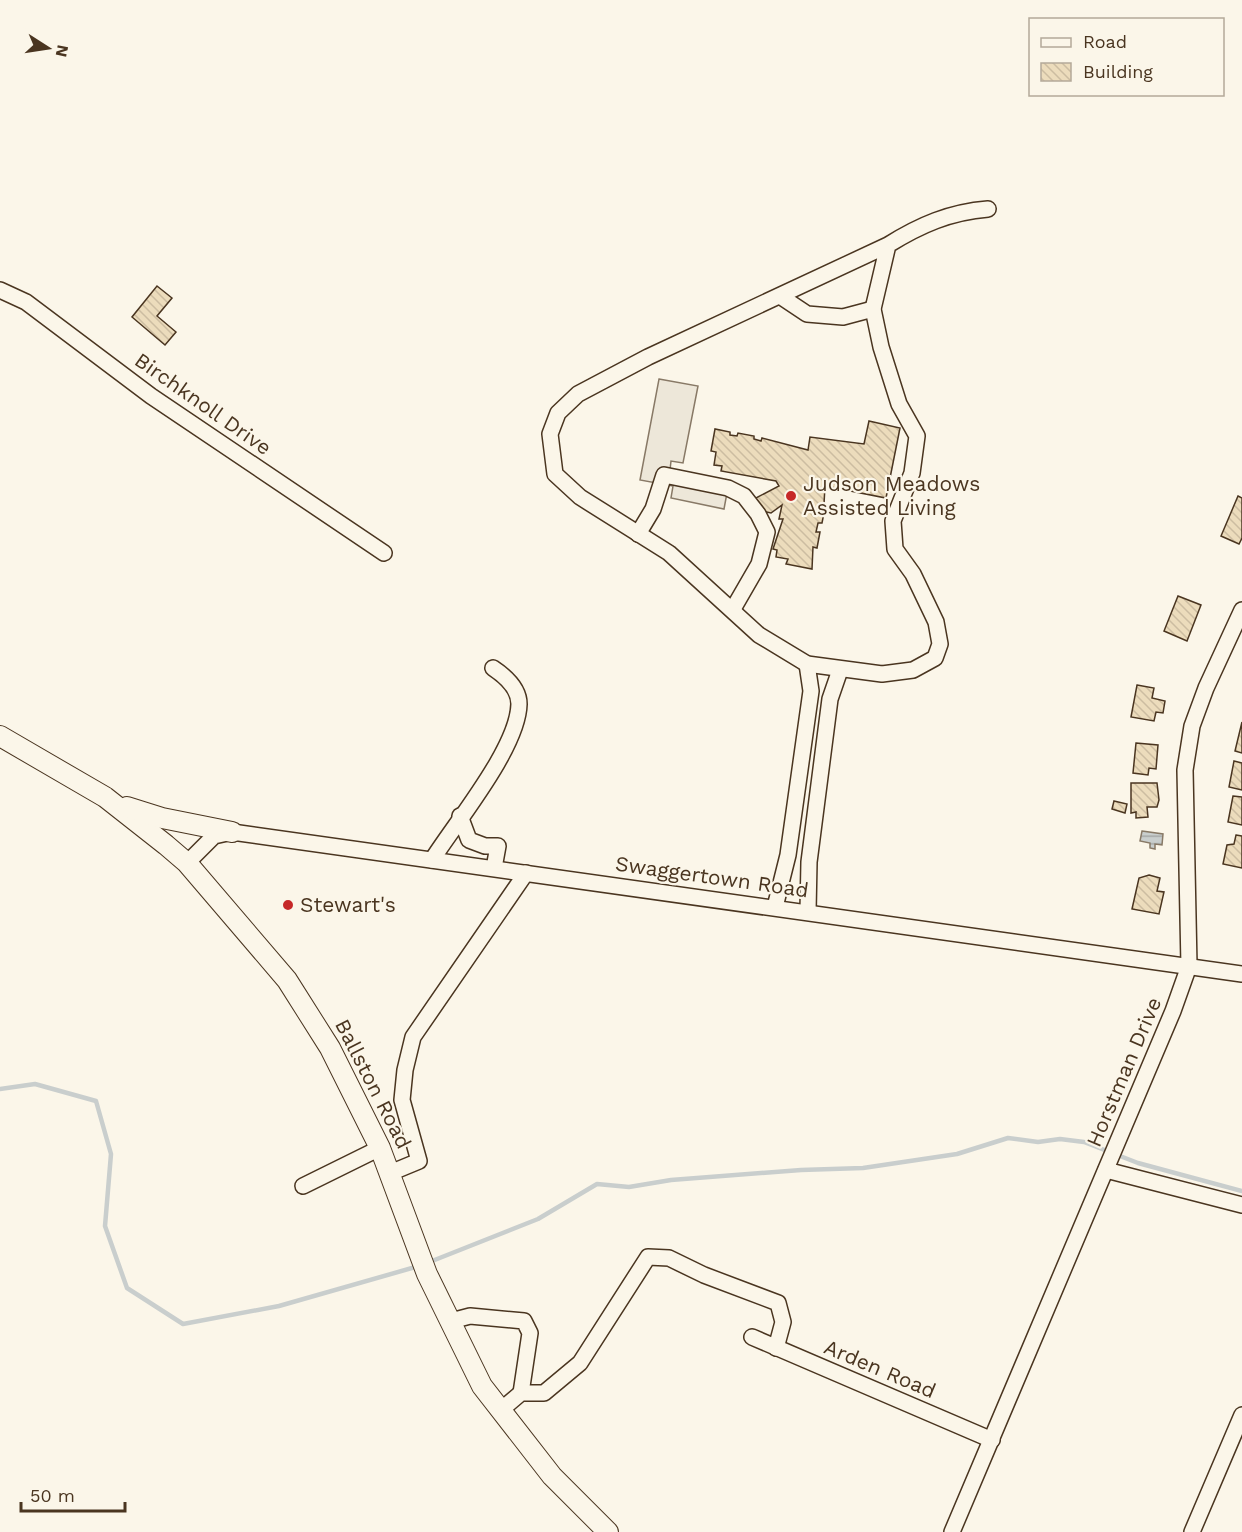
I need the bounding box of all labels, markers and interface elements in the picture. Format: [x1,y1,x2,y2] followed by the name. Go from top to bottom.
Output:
[18,18,78,78] north arrow
[1029,18,1224,96] legend
[1083,31,1127,52] text: Road
[52,43,73,59] text: N
[1083,61,1153,82] text: Building
[130,347,277,460] street label: Birchknoll Drive
[803,471,980,520] place label: Judson Meadows Assisted Living
[784,489,798,503] marker: Judson Meadows Assisted Living
[614,851,810,902] street label: Swaggertown Road
[300,892,396,917] place label: Stewart's
[281,898,295,912] marker: Stewart's
[1081,993,1166,1150] street label: Horstman Drive
[330,1015,417,1153] street label: Ballston Road
[821,1334,940,1403] street label: Arden Road
[21,1475,124,1513] scale bar
[30,1485,75,1506] text: 50 m

